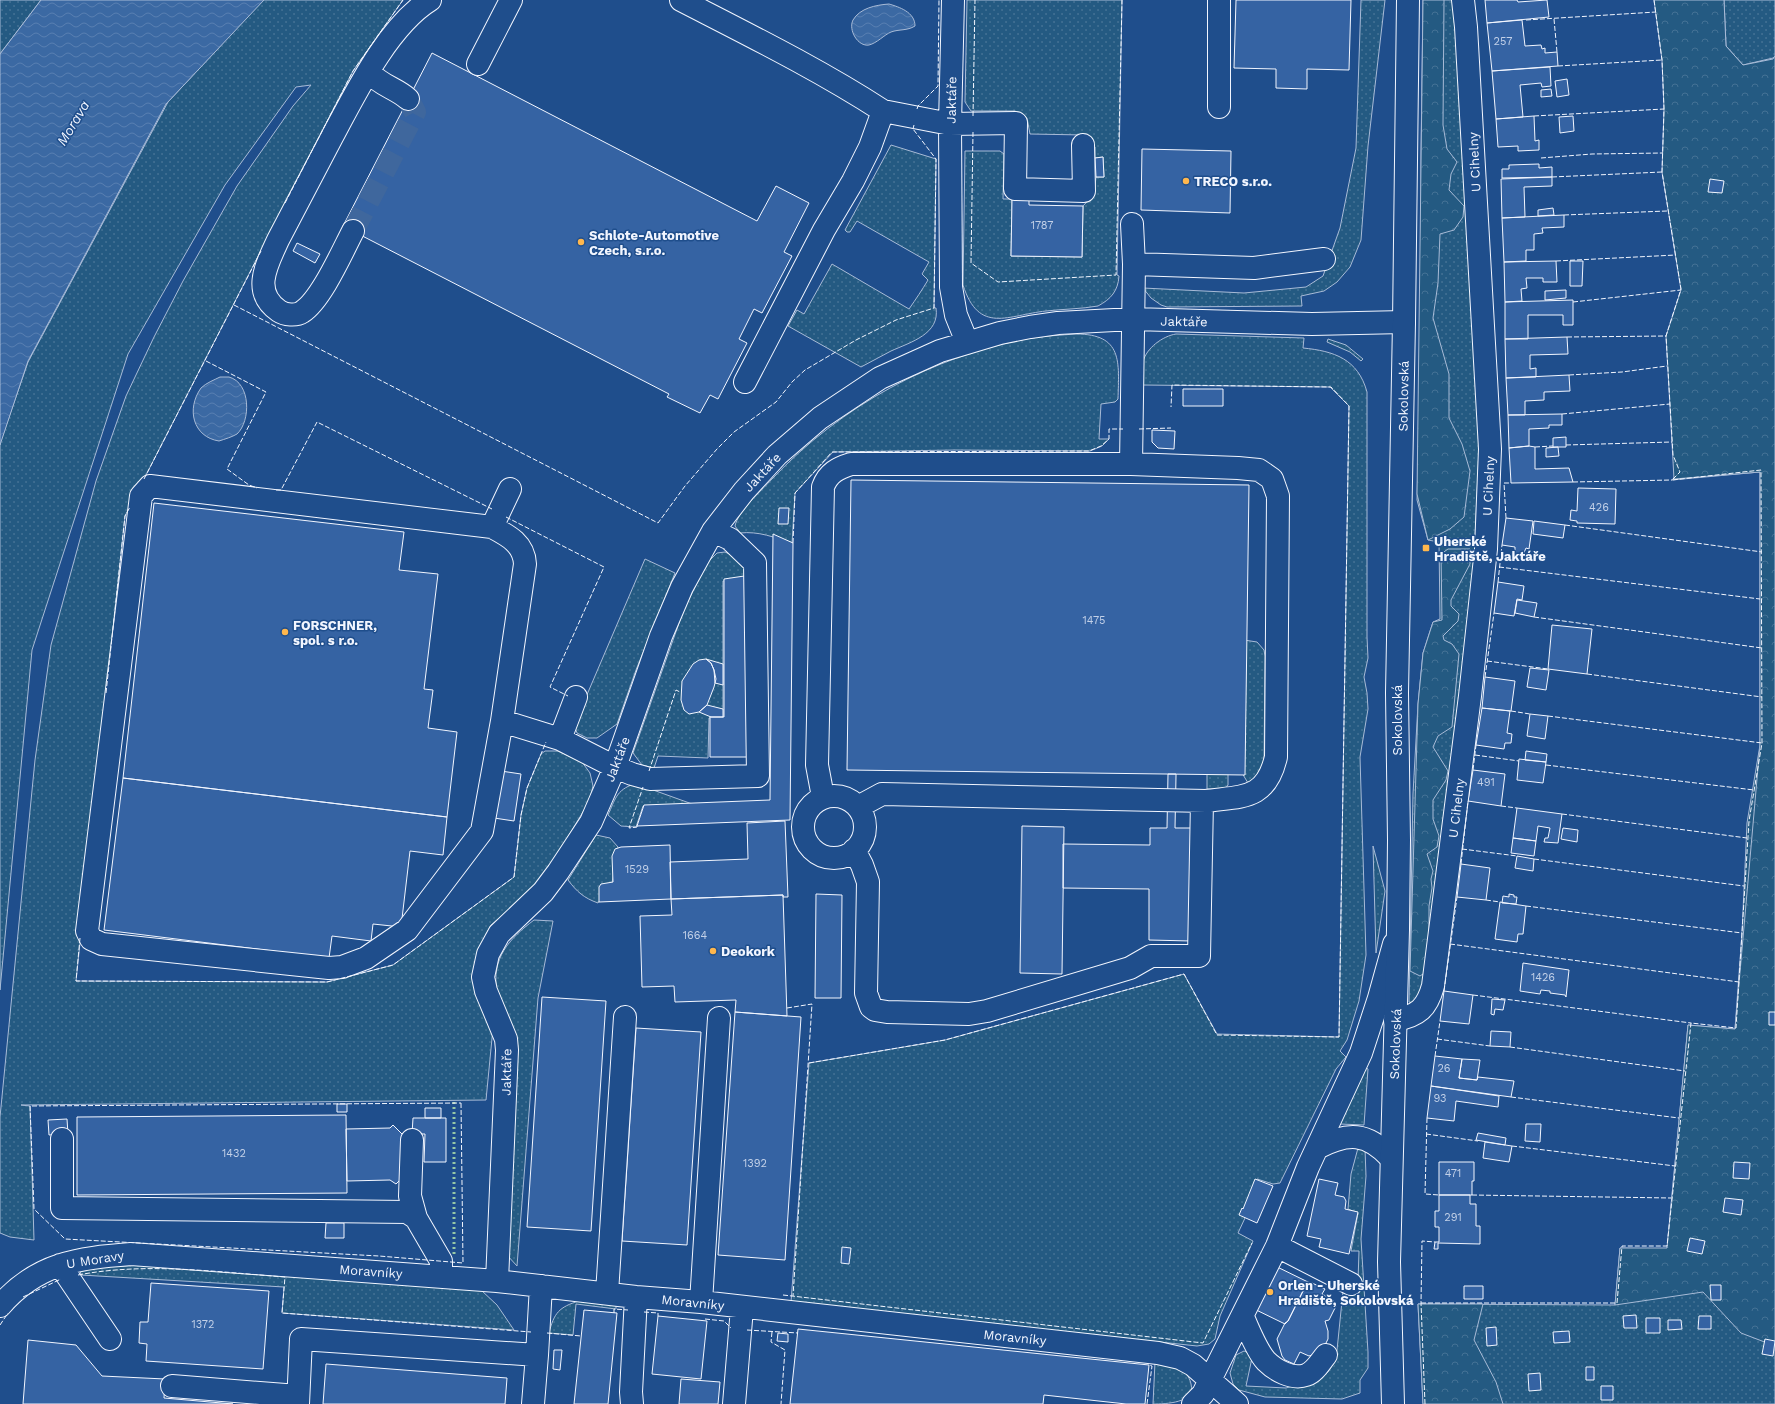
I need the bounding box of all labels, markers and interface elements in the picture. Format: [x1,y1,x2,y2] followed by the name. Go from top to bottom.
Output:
[1494,35,1513,48] house number: 257
[944,76,959,124] street label: Jaktáře
[53,97,93,148] water label: Morava
[1465,131,1484,192] street label: U Cihelny
[1194,174,1272,189] place label: TRECO s.r.o.
[1181,176,1191,186] marker: TRECO s.r.o.
[1031,219,1053,232] house number: 1787
[589,228,719,258] place label: Schlote-Automotive Czech, s.r.o.
[576,237,586,247] marker: Schlote-Automotive Czech, s.r.o.
[1160,314,1208,329] street label: Jaktáře
[1395,360,1412,432] street label: Sokolovská
[741,450,784,495] street label: Jaktáře
[1479,455,1498,516] street label: U Cihelny
[1589,501,1609,514] house number: 426
[1434,534,1546,564] place label: Uherské Hradiště, Jaktáře
[1421,543,1431,553] marker: Uherské Hradiště, Jaktáře
[1082,614,1106,627] house number: 1475
[293,618,377,648] place label: FORSCHNER, spol. s r.o.
[280,627,290,637] marker: FORSCHNER, spol. s r.o.
[1390,684,1405,755] street label: Sokolovská
[602,734,633,784] street label: Jaktáře
[1477,776,1495,789] house number: 491
[1445,777,1468,839] street label: U Cihelny
[625,863,649,876] house number: 1529
[683,929,707,942] house number: 1664
[721,944,776,959] place label: Deokork
[708,946,718,956] marker: Deokork
[1531,971,1555,984] house number: 1426
[1387,1008,1404,1080] street label: Sokolovská
[499,1048,514,1096] street label: Jaktáře
[1437,1062,1451,1075] house number: 26
[1434,1092,1446,1105] house number: 93
[222,1147,246,1160] house number: 1432
[743,1157,767,1170] house number: 1392
[1445,1167,1461,1180] house number: 471
[1444,1211,1462,1224] house number: 291
[65,1247,125,1271] street label: U Moravy
[339,1262,403,1281] street label: Moravníky
[1278,1278,1414,1308] place label: Orlen - Uherské Hradiště, Sokolovská
[1265,1287,1275,1297] marker: Orlen - Uherské Hradiště, Sokolovská
[661,1292,726,1313] street label: Moravníky
[192,1318,214,1331] house number: 1372
[983,1327,1048,1348] street label: Moravníky

